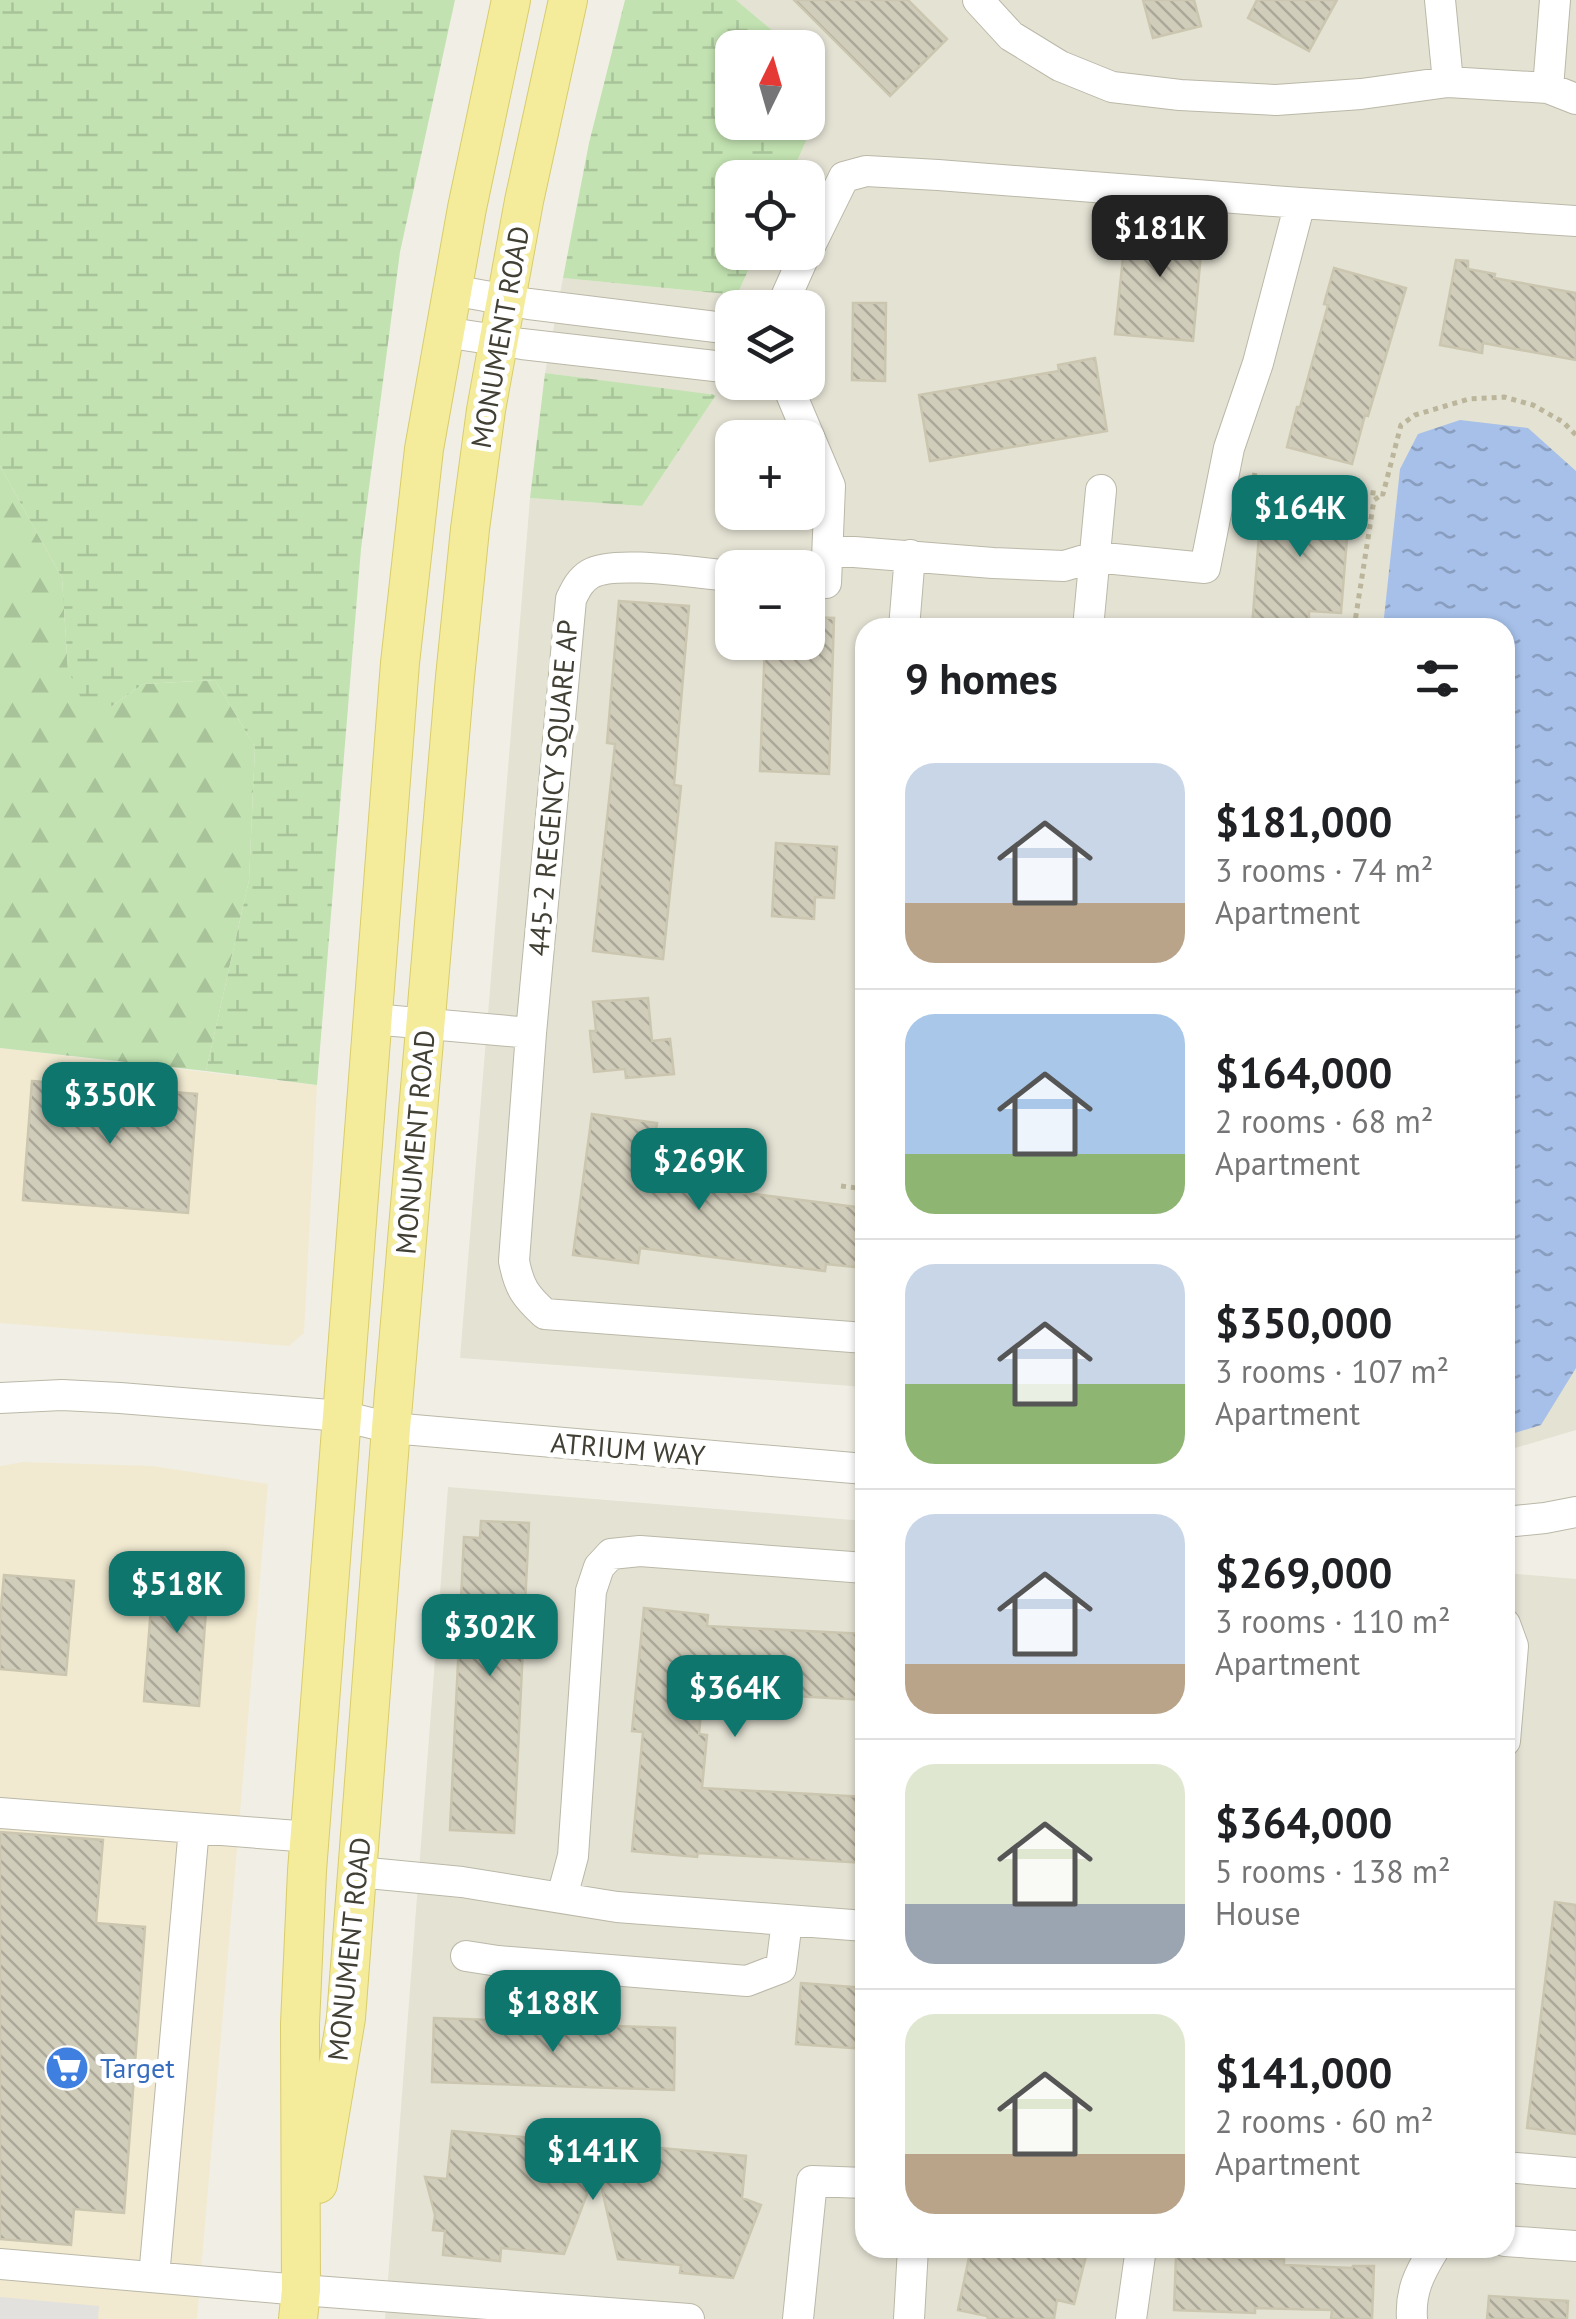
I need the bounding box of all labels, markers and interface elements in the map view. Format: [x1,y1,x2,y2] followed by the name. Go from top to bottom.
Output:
[715,30,825,140] north arrow
[715,30,825,660] map controls
[715,160,825,270] button: locate
[1090,195,1230,280] pin: $181K
[1114,206,1206,248] text: $181K
[462,223,537,451] street label: MONUMENT ROAD
[715,290,825,400] button: layers
[715,420,825,530] button: +
[1230,475,1370,560] pin: $164K
[1254,486,1346,528] text: $164K
[715,550,825,660] button: −
[519,618,586,958] street label: 445-2 REGENCY SQUARE AP
[905,651,1058,706] text: 9 homes
[1410,651,1465,706] icon: filters
[1215,794,1392,849] text: $181,000
[985,803,1105,923] icon: home
[1215,849,1433,891] text: 3 rooms · 74 m²
[1215,891,1360,933] text: Apartment
[386,1028,443,1256] street label: MONUMENT ROAD
[1215,1045,1392,1100] text: $164,000
[985,1054,1105,1174] icon: home
[40,1062,180,1147] pin: $350K
[64,1073,156,1115] text: $350K
[1215,1100,1433,1142] text: 2 rooms · 68 m²
[629,1128,769,1213] pin: $269K
[653,1139,745,1181] text: $269K
[1215,1142,1360,1184] text: Apartment
[1215,1295,1392,1350] text: $350,000
[985,1304,1105,1424] icon: home
[1215,1350,1449,1392] text: 3 rooms · 107 m²
[1215,1392,1360,1434] text: Apartment
[549,1423,707,1474] street label: ATRIUM WAY
[1215,1545,1392,1600] text: $269,000
[107,1551,247,1636] pin: $518K
[985,1554,1105,1674] icon: home
[131,1562,223,1604] text: $518K
[420,1594,560,1679] pin: $302K
[1215,1600,1451,1642] text: 3 rooms · 110 m²
[444,1605,536,1647] text: $302K
[1215,1642,1360,1684] text: Apartment
[665,1655,805,1740] pin: $364K
[689,1666,781,1708] text: $364K
[1215,1795,1392,1850] text: $364,000
[985,1804,1105,1924] icon: home
[318,1835,379,2063] street label: MONUMENT ROAD
[1215,1850,1451,1892] text: 5 rooms · 138 m²
[1215,1892,1301,1934] text: House
[483,1970,623,2055] pin: $188K
[507,1981,599,2023] text: $188K
[44,2045,90,2091] supermarket icon: Target
[1215,2045,1392,2100] text: $141,000
[100,2049,175,2086] place label: Target
[985,2054,1105,2174] icon: home
[1215,2100,1433,2142] text: 2 rooms · 60 m²
[523,2118,663,2203] pin: $141K
[547,2129,639,2171] text: $141K
[1215,2142,1360,2184] text: Apartment

